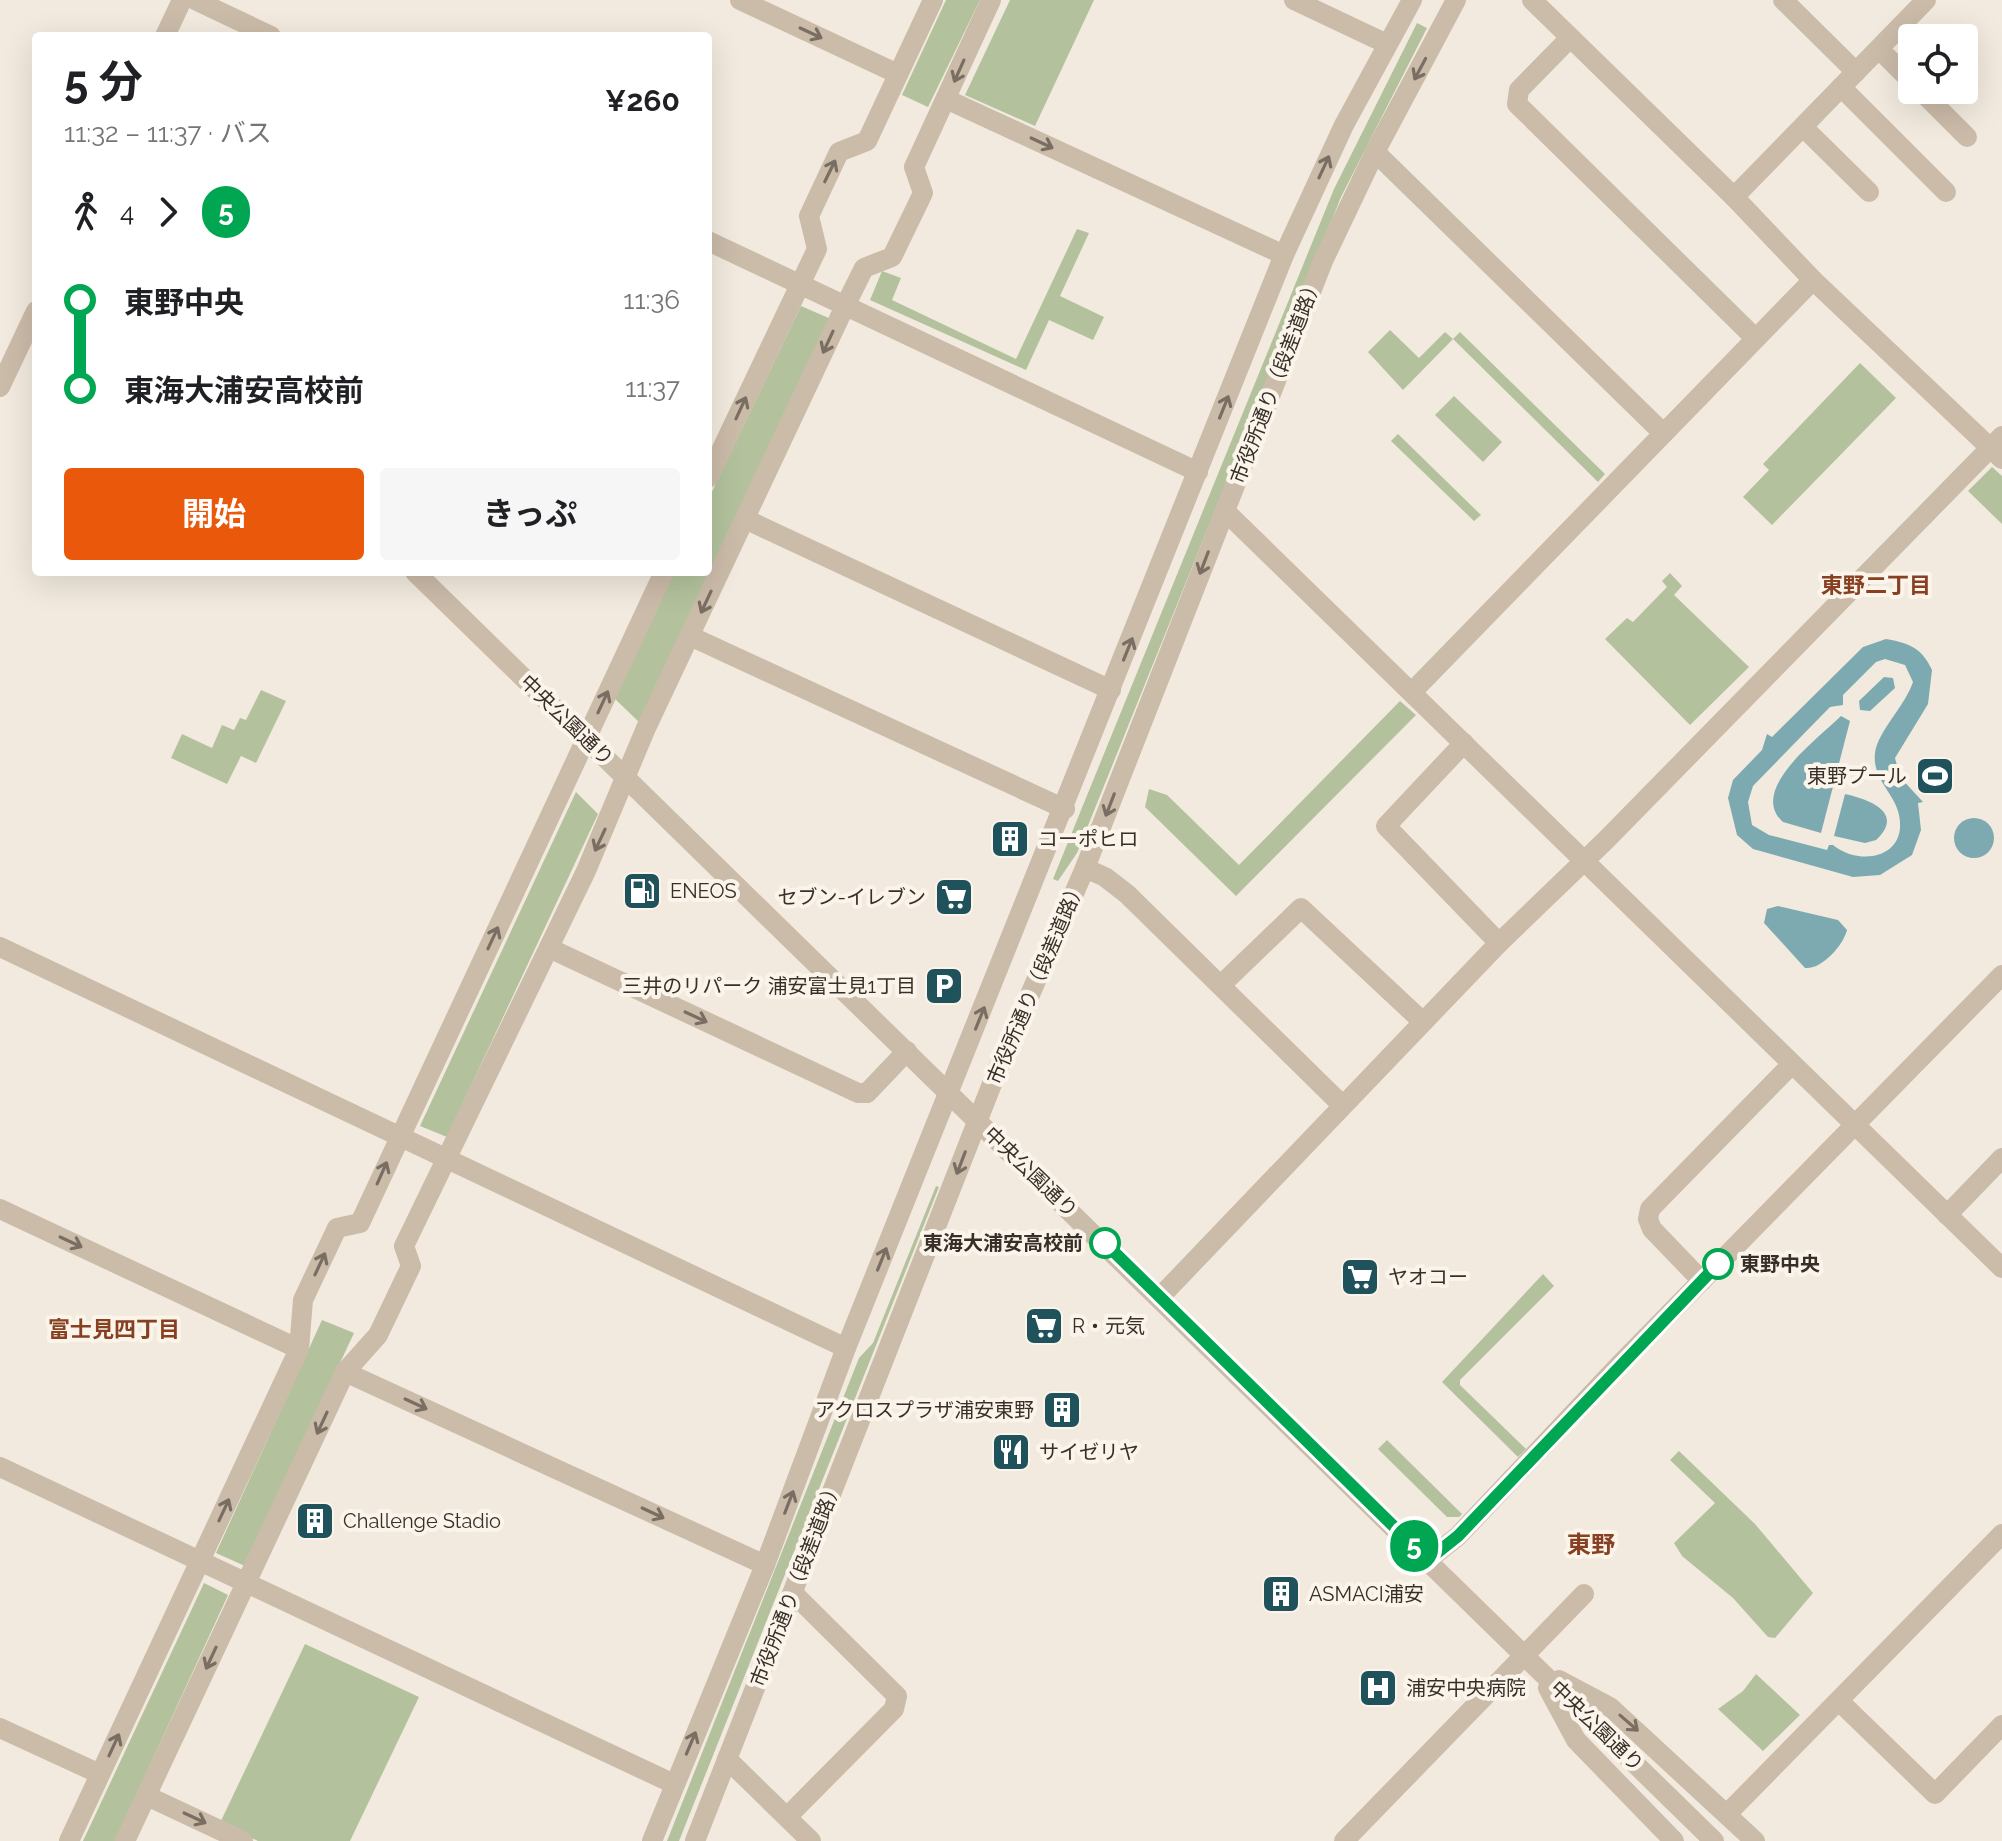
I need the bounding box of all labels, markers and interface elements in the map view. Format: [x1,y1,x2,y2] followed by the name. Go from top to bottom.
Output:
[1898,24,1978,104] map controls
[1898,24,1978,104] button: locate
[799,26,823,41] one-way arrow
[64,56,143,107] text: 5 分
[1411,56,1427,80] one-way arrow
[951,59,966,83] one-way arrow
[605,83,680,118] text: ¥260
[64,118,272,148] text: 11:32 – 11:37 · バス
[1030,136,1054,151] one-way arrow
[1317,156,1332,180] one-way arrow
[823,159,838,183] one-way arrow
[64,190,108,234] icon: walk
[146,190,190,234] icon: forward
[218,195,234,228] text: 5
[120,197,134,227] text: 4
[1225,273,1327,487] street label: 市役所通り（段差道路）
[124,285,244,320] text: 東野中央
[623,285,680,315] text: 11:36
[820,329,835,353] one-way arrow
[124,373,364,408] text: 東海大浦安高校前
[625,373,680,403] text: 11:37
[1218,395,1232,420] one-way arrow
[734,396,749,420] one-way arrow
[64,468,364,560] button: 開始
[380,468,680,560] button: きっぷ
[1196,550,1210,575] one-way arrow
[1821,572,1931,598] district label: 東野二丁目
[698,590,713,614] one-way arrow
[1122,637,1136,662] one-way arrow
[516,670,618,770] street label: 中央公園通り
[596,690,611,714] one-way arrow
[1914,755,1956,797] sports icon: 東野プール
[1807,764,1907,788] place label: 東野プール
[1101,792,1116,817] one-way arrow
[989,818,1031,860] building icon: コーポヒロ
[592,827,607,851] one-way arrow
[1038,827,1138,851] place label: コーポヒロ
[621,870,663,912] fuel station icon: ENEOS
[933,876,975,918] supermarket icon: セブン-イレブン
[982,876,1090,1088] street label: 市役所通り（段差道路）
[670,879,737,903] place label: ENEOS
[778,885,926,909] place label: セブン-イレブン
[486,926,501,950] one-way arrow
[923,965,965,1007] parking icon: 三井のリパーク 浦安富士見1丁目
[622,974,916,998] place label: 三井のリパーク 浦安富士見1丁目
[974,1006,989,1031] one-way arrow
[683,1010,707,1025] one-way arrow
[980,1122,1082,1222] street label: 中央公園通り
[953,1150,967,1175] one-way arrow
[375,1161,390,1185] one-way arrow
[1090,1228,1120,1258] marker: 東海大浦安高校前
[923,1231,1083,1255] place label: 東海大浦安高校前
[58,1235,82,1250] one-way arrow
[876,1247,891,1272] one-way arrow
[1703,1249,1733,1279] marker: 東野中央
[313,1252,328,1276] one-way arrow
[1740,1252,1820,1276] place label: 東野中央
[1339,1256,1381,1298] supermarket icon: ヤオコー
[1388,1265,1468,1289] place label: ヤオコー
[1023,1305,1065,1347] supermarket icon: R・元気
[1072,1314,1145,1338] place label: R・元気
[48,1316,180,1342] district label: 富士見四丁目
[1041,1389,1083,1431] building icon: アクロスプラザ浦安東野
[404,1398,428,1413] one-way arrow
[815,1398,1034,1422] place label: アクロスプラザ浦安東野
[313,1410,328,1435] one-way arrow
[990,1431,1032,1473] restaurant icon: サイゼリヤ
[1039,1440,1139,1464] place label: サイゼリヤ
[745,1476,847,1690] street label: 市役所通り（段差道路）
[783,1490,797,1515] one-way arrow
[217,1498,232,1522] one-way arrow
[294,1500,336,1542] building icon: Challenge Stadio
[640,1506,664,1521] one-way arrow
[343,1509,501,1533] place label: Challenge Stadio
[1388,1520,1440,1572] line badge: 5
[1406,1529,1422,1562] text: 5
[1567,1530,1615,1559] district label: 東野
[1260,1573,1302,1615] building icon: ASMACI浦安
[1309,1582,1424,1606] place label: ASMACI浦安
[203,1646,218,1670] one-way arrow
[1357,1667,1399,1709] hospital icon: 浦安中央病院
[1406,1676,1526,1700] place label: 浦安中央病院
[1546,1676,1648,1776] street label: 中央公園通り
[1618,1714,1638,1732] one-way arrow
[685,1731,700,1756] one-way arrow
[107,1733,122,1757] one-way arrow
[182,1811,206,1826] one-way arrow

